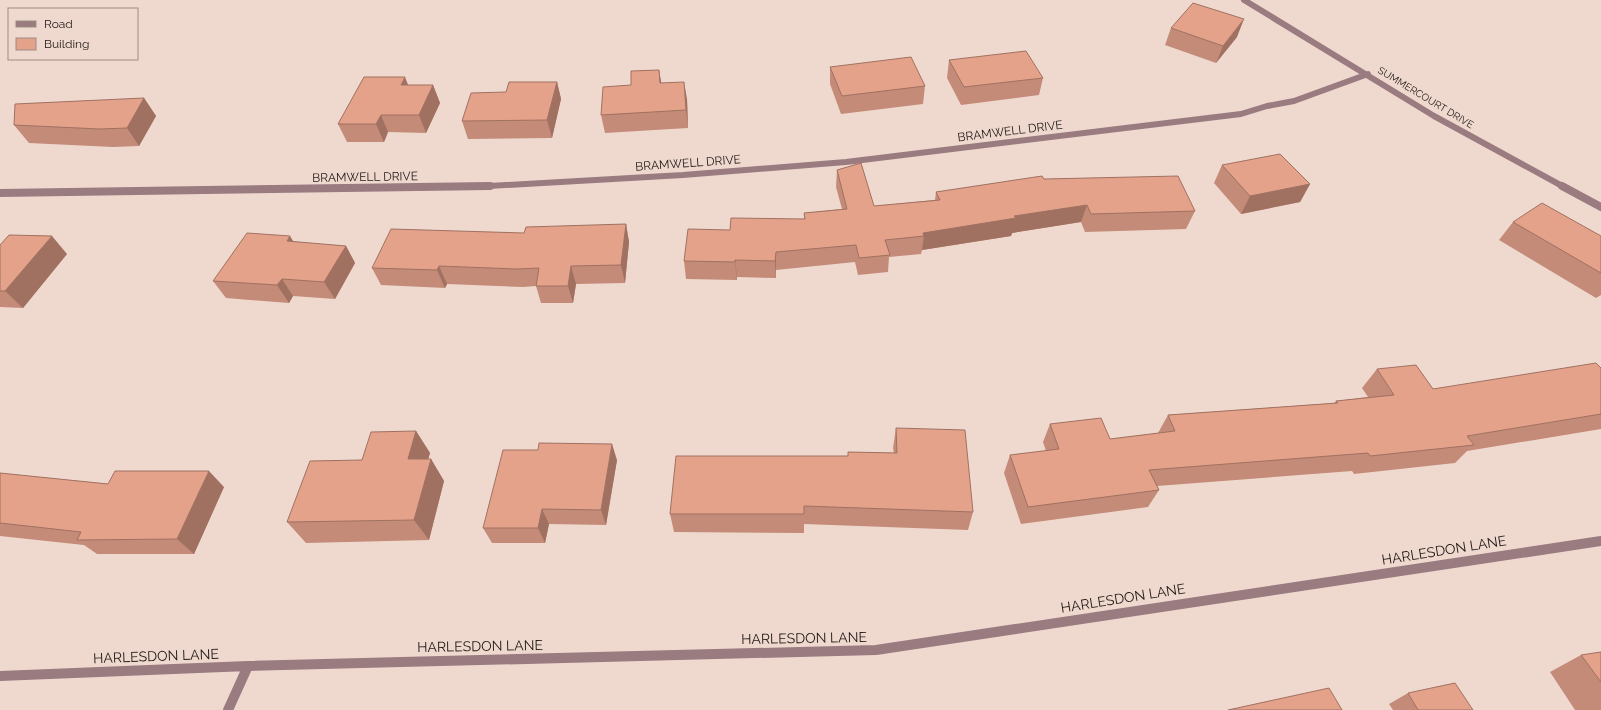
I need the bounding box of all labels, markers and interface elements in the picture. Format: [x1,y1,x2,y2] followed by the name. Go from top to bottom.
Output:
[8,8,138,60] legend
[44,17,73,31] text: Road
[44,37,90,51] text: Building
[1376,65,1475,130] street label: SUMMERCOURT DRIVE
[957,118,1063,144] street label: BRAMWELL DRIVE
[635,152,741,174] street label: BRAMWELL DRIVE
[312,169,418,185] street label: BRAMWELL DRIVE
[1381,532,1507,568] street label: HARLESDON LANE
[1060,580,1186,616] street label: HARLESDON LANE
[741,629,867,647] street label: HARLESDON LANE
[417,637,543,655] street label: HARLESDON LANE
[93,646,219,666] street label: HARLESDON LANE

